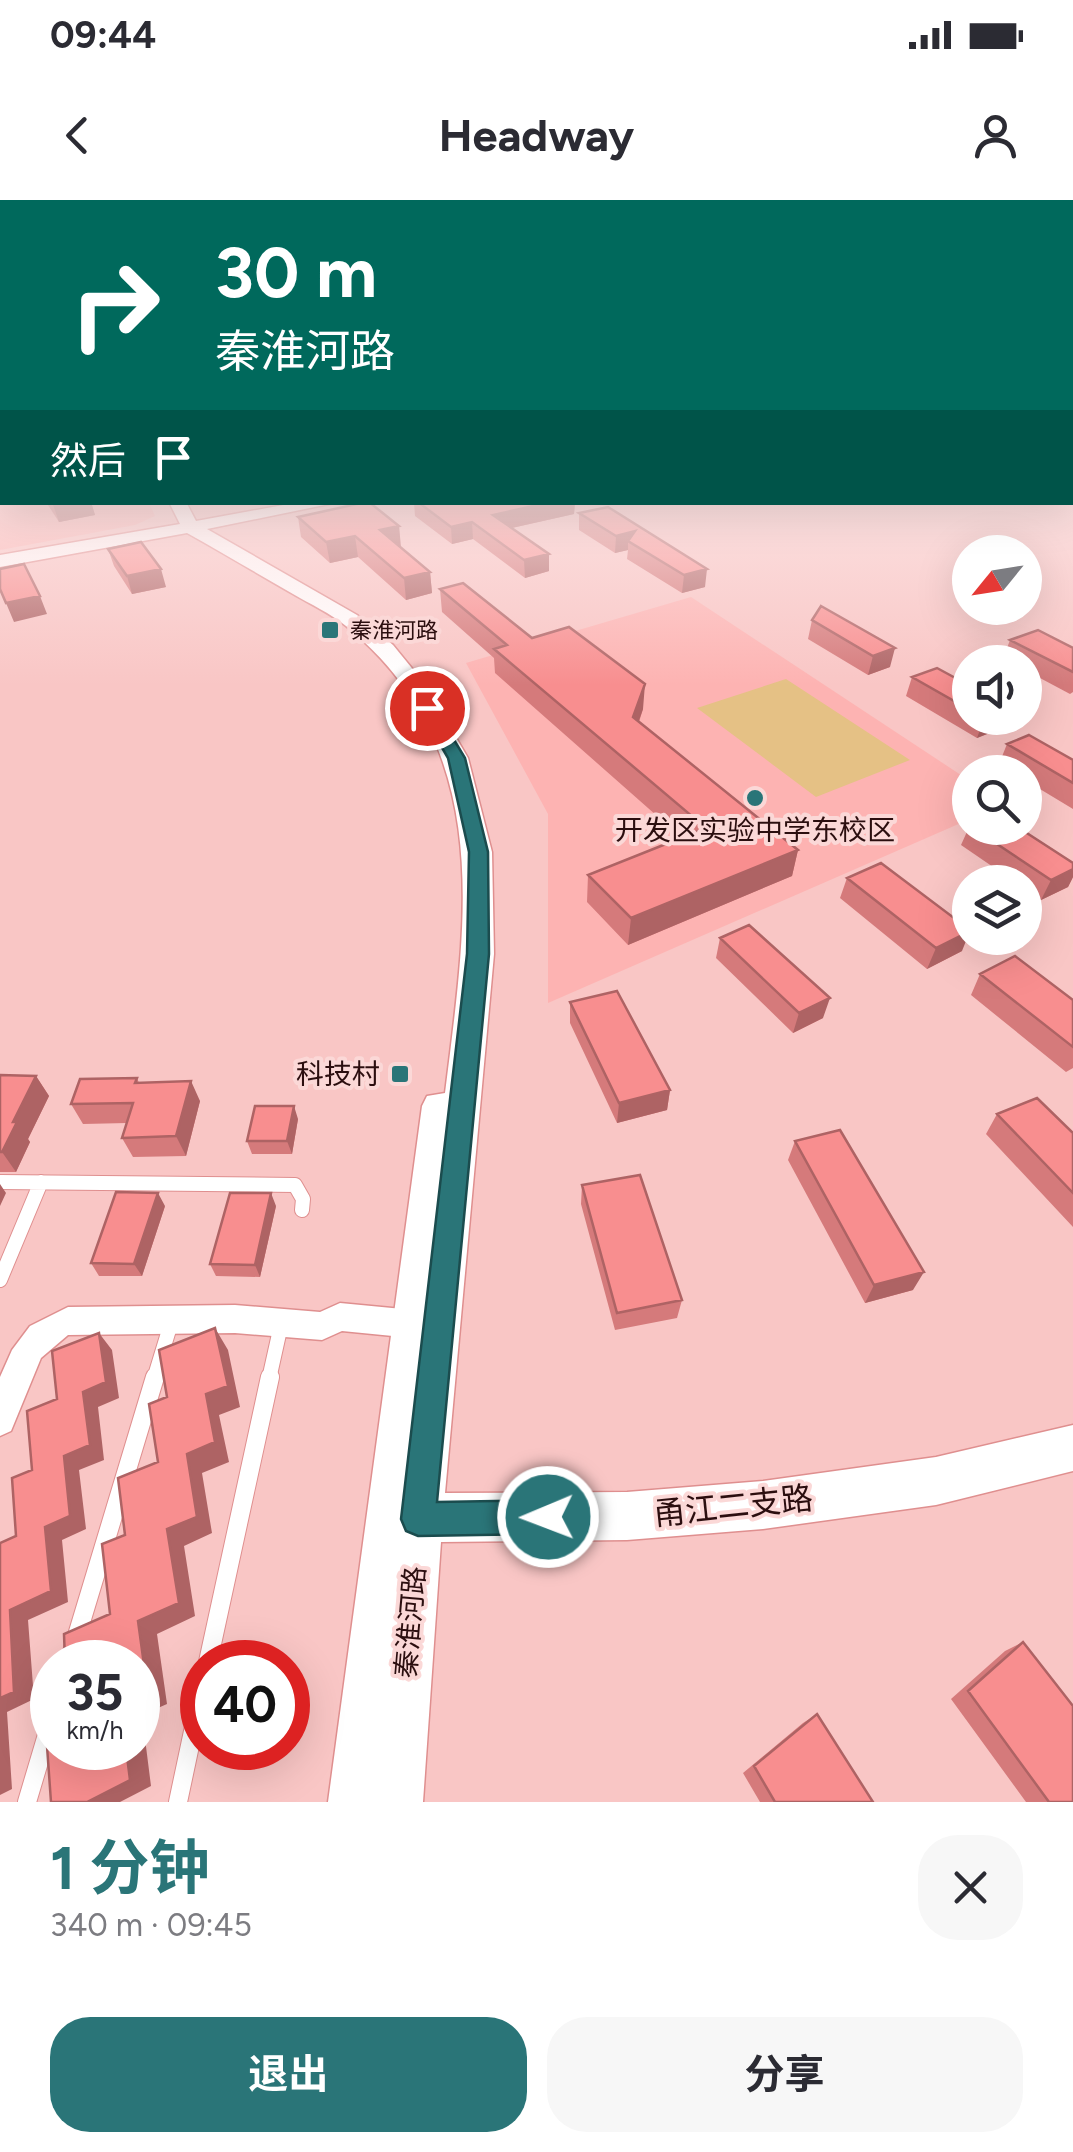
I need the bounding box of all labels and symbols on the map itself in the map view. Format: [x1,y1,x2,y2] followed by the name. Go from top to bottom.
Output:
[952,535,1042,625] north arrow
[350,617,438,644] place label: 秦淮河路
[319,619,341,641] marker: 秦淮河路
[385,666,470,751] pin
[744,787,766,809] marker: 开发区实验中学东校区
[615,813,895,847] place label: 开发区实验中学东校区
[296,1057,380,1091] place label: 科技村
[389,1063,411,1085] marker: 科技村
[496,1465,600,1569] position arrow
[651,1479,815,1533] street label: 甬江二支路
[388,1565,432,1679] street label: 秦淮河路
[180,1640,310,1770] speed limit sign: 40

